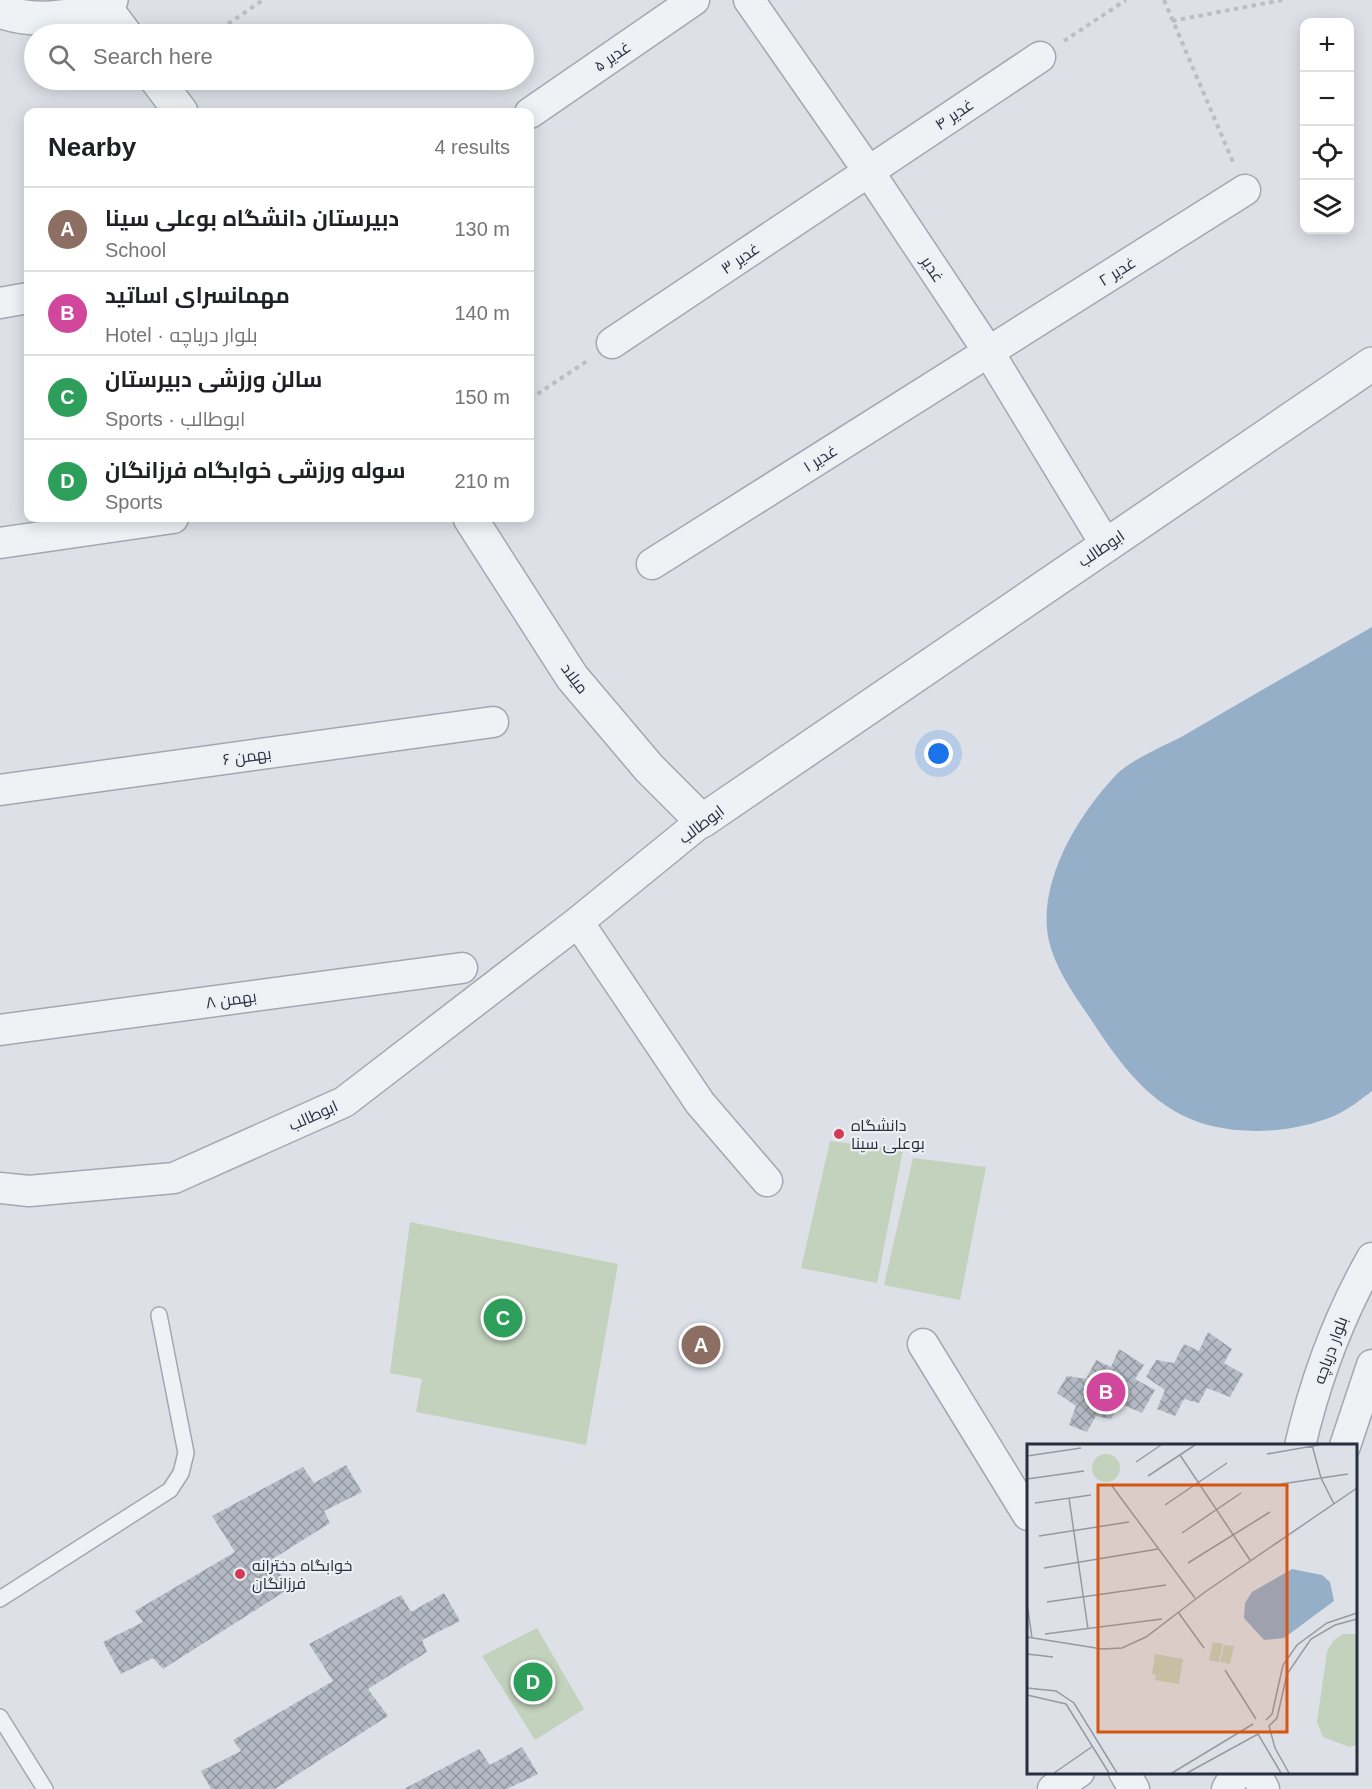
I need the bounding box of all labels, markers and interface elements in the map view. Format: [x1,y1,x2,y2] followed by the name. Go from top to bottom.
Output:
[1300,18,1354,234] map controls
[1300,18,1354,72] button: +
[24,24,534,90] search box
[591,38,634,76] street label: غدیر ۵
[45,41,78,74] icon: search
[93,44,213,69] text: Search here
[1300,72,1354,126] button: −
[932,96,977,134] street label: غدیر ۴
[1300,126,1354,180] button: locate
[48,132,136,162] text: Nearby
[434,136,510,158] text: 4 results
[1300,180,1354,234] button: layers
[105,206,399,231] text: دبیرستان دانشگاه بوعلی سینا
[60,218,75,240] text: A
[454,218,510,240] text: 130 m
[105,239,166,261] text: School
[718,240,763,278] street label: غدیر ۳
[917,252,947,286] street label: غدیر
[1096,254,1139,290] street label: غدیر ۲
[105,283,290,308] text: مهمانسرای اساتید
[60,302,75,324] text: B
[454,302,510,324] text: 140 m
[105,324,258,346] text: Hotel · بلوار دریاچه
[105,367,322,392] text: سالن ورزشی دبیرستان
[60,386,75,408] text: C
[454,386,510,408] text: 150 m
[105,408,245,430] text: Sports · ابوطالب
[800,442,841,476] street label: غدیر ۱
[105,458,405,483] text: سوله ورزشی خوابگاه فرزانگان
[60,470,75,492] text: D
[454,470,510,492] text: 210 m
[105,491,163,513] text: Sports
[1075,527,1128,571] street label: ابوطالب
[557,660,591,697] street label: میلاد
[924,739,953,768] your location
[222,745,273,770] street label: بهمن ۶
[675,802,728,848] street label: ابوطالب
[205,988,258,1013] street label: بهمن ۸
[286,1097,341,1135] street label: ابوطالب
[851,1117,925,1154] place label: دانشگاه بوعلی سینا
[832,1127,846,1141] marker: دانشگاه بوعلی سینا
[484,1296,522,1340] pin: C
[1310,1314,1353,1387] street label: بلوار دریاچه
[682,1322,720,1368] pin: A
[1086,1370,1126,1414] pin: B
[1027,1444,1357,1774] inset map
[252,1557,352,1594] place label: خوابگاه دخترانه فرزانگان
[233,1567,247,1581] marker: خوابگاه دخترانه فرزانگان
[514,1660,552,1704] pin: D

